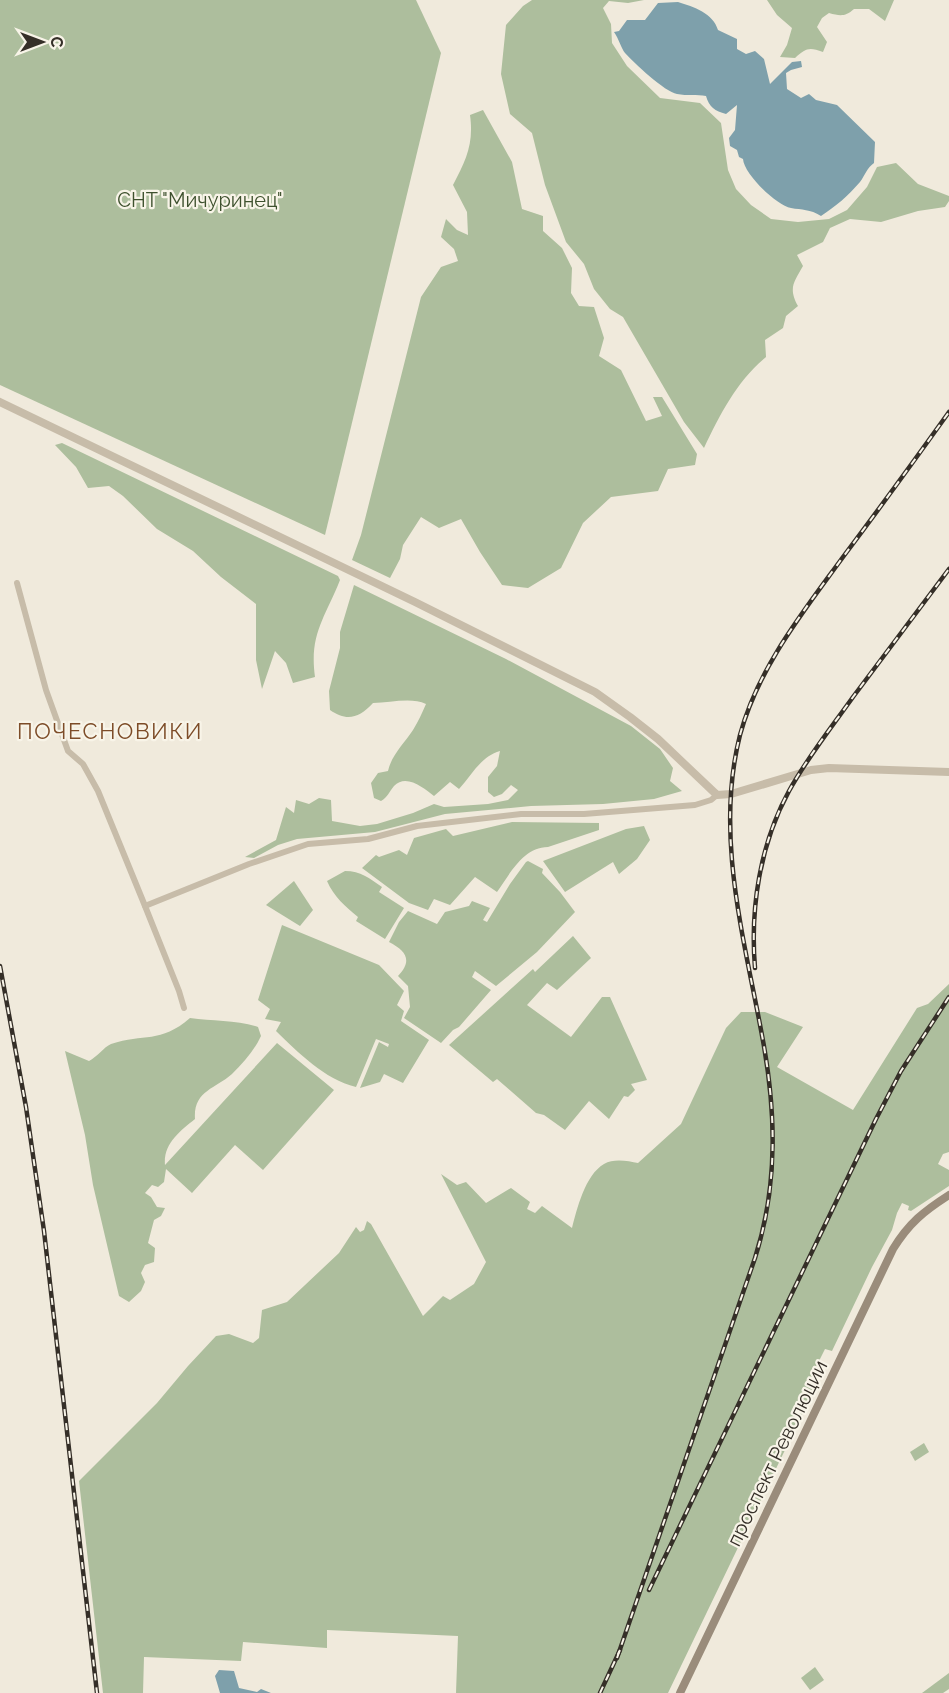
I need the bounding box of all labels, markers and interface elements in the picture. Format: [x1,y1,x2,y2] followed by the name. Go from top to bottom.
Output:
[12,12,72,72] north arrow
[47,37,66,48] text: С
[117,188,283,212] park label: СНТ "Мичуринец"
[17,718,203,744] district label: ПОЧЕСНОВИКИ
[722,1356,832,1550] street label: проспект Революции

